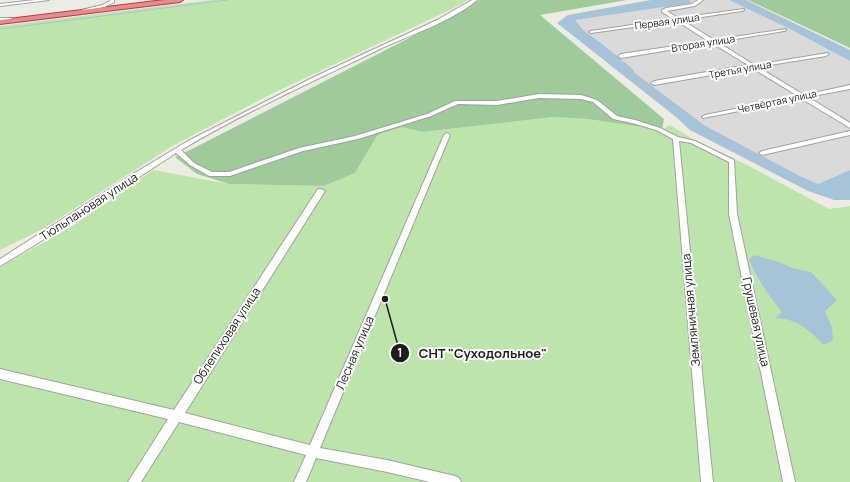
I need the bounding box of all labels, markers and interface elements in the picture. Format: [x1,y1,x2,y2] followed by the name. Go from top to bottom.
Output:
[634,10,700,32] street label: Первая улица
[670,31,736,55] street label: Вторая улица
[708,57,772,81] street label: Третья улица
[736,86,818,116] street label: Четвёртая улица
[37,169,141,245] street label: Тюльпановая улица
[677,253,704,367] street label: Земляничная улица
[739,276,774,368] street label: Грушевая улица
[189,284,264,388] street label: Облепиховая улица
[331,313,378,392] street label: Лесная улица
[390,341,555,366] callout: СНТ "Суходольное"
[397,344,403,361] text: 1
[419,344,547,362] text: СНТ "Суходольное"

